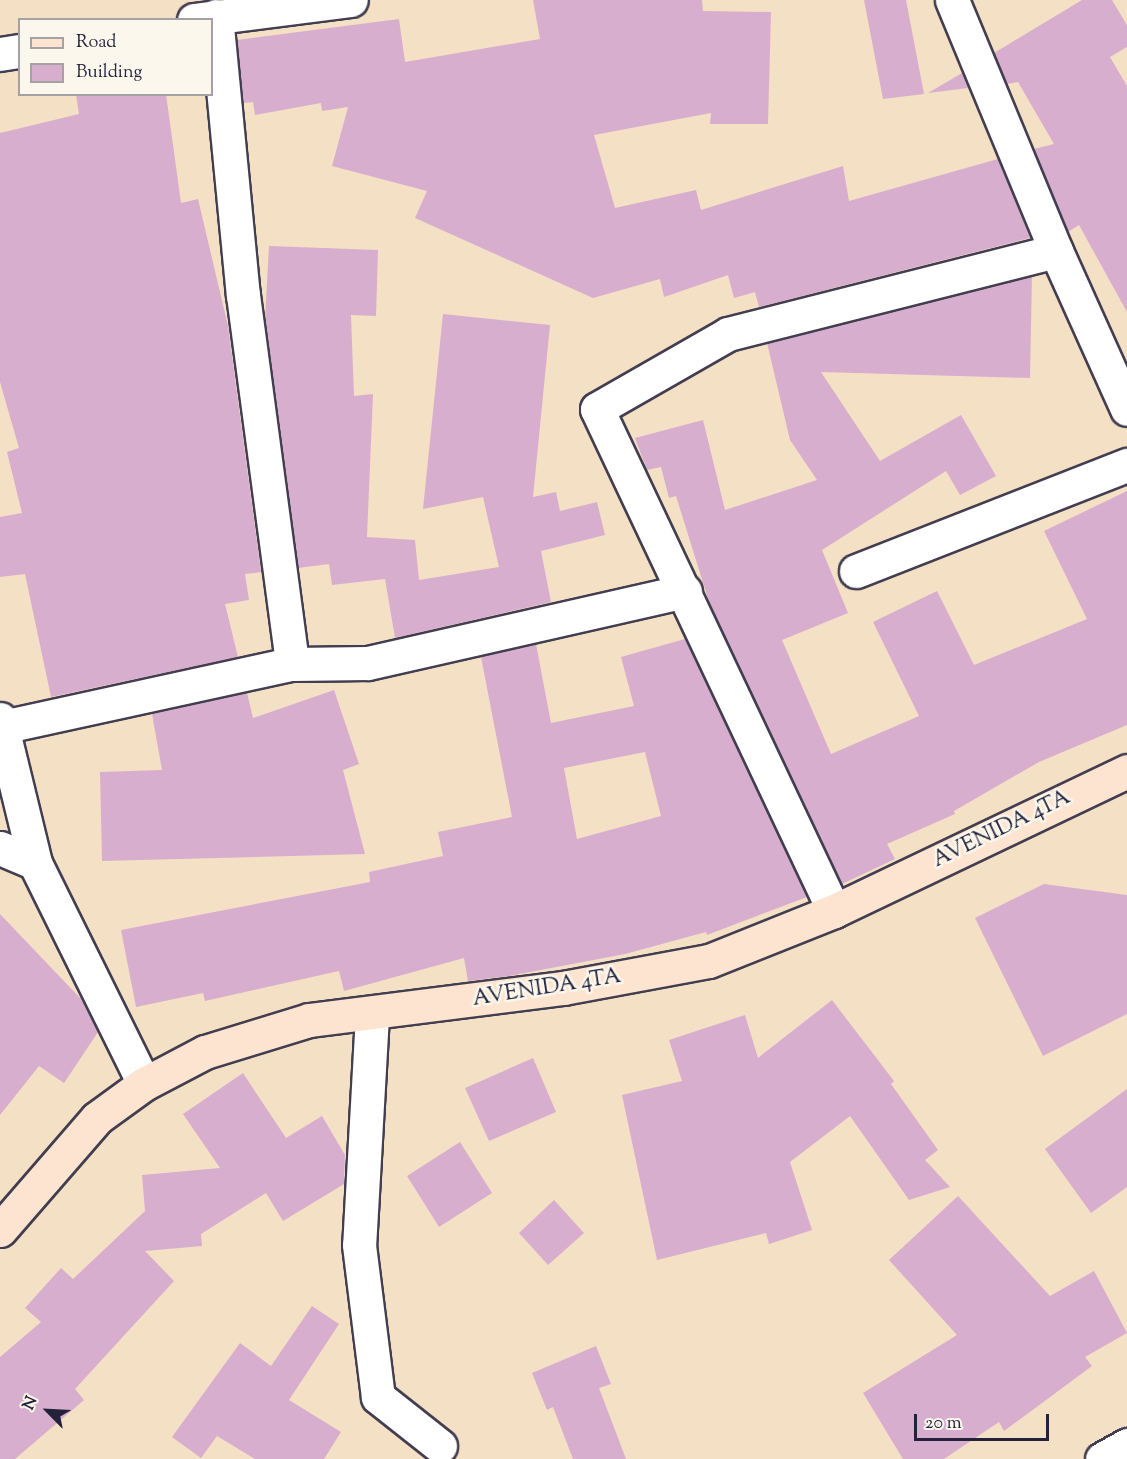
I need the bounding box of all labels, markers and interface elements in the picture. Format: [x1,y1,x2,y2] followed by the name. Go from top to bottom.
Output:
[18,18,213,96] legend
[76,30,116,56] text: Road
[76,60,142,86] text: Building
[929,785,1075,875] street label: AVENIDA 4TA
[471,964,623,1014] street label: AVENIDA 4TA
[18,1381,78,1441] north arrow
[18,1393,44,1414] text: N
[917,1402,1052,1440] scale bar
[925,1411,962,1437] text: 20 m

